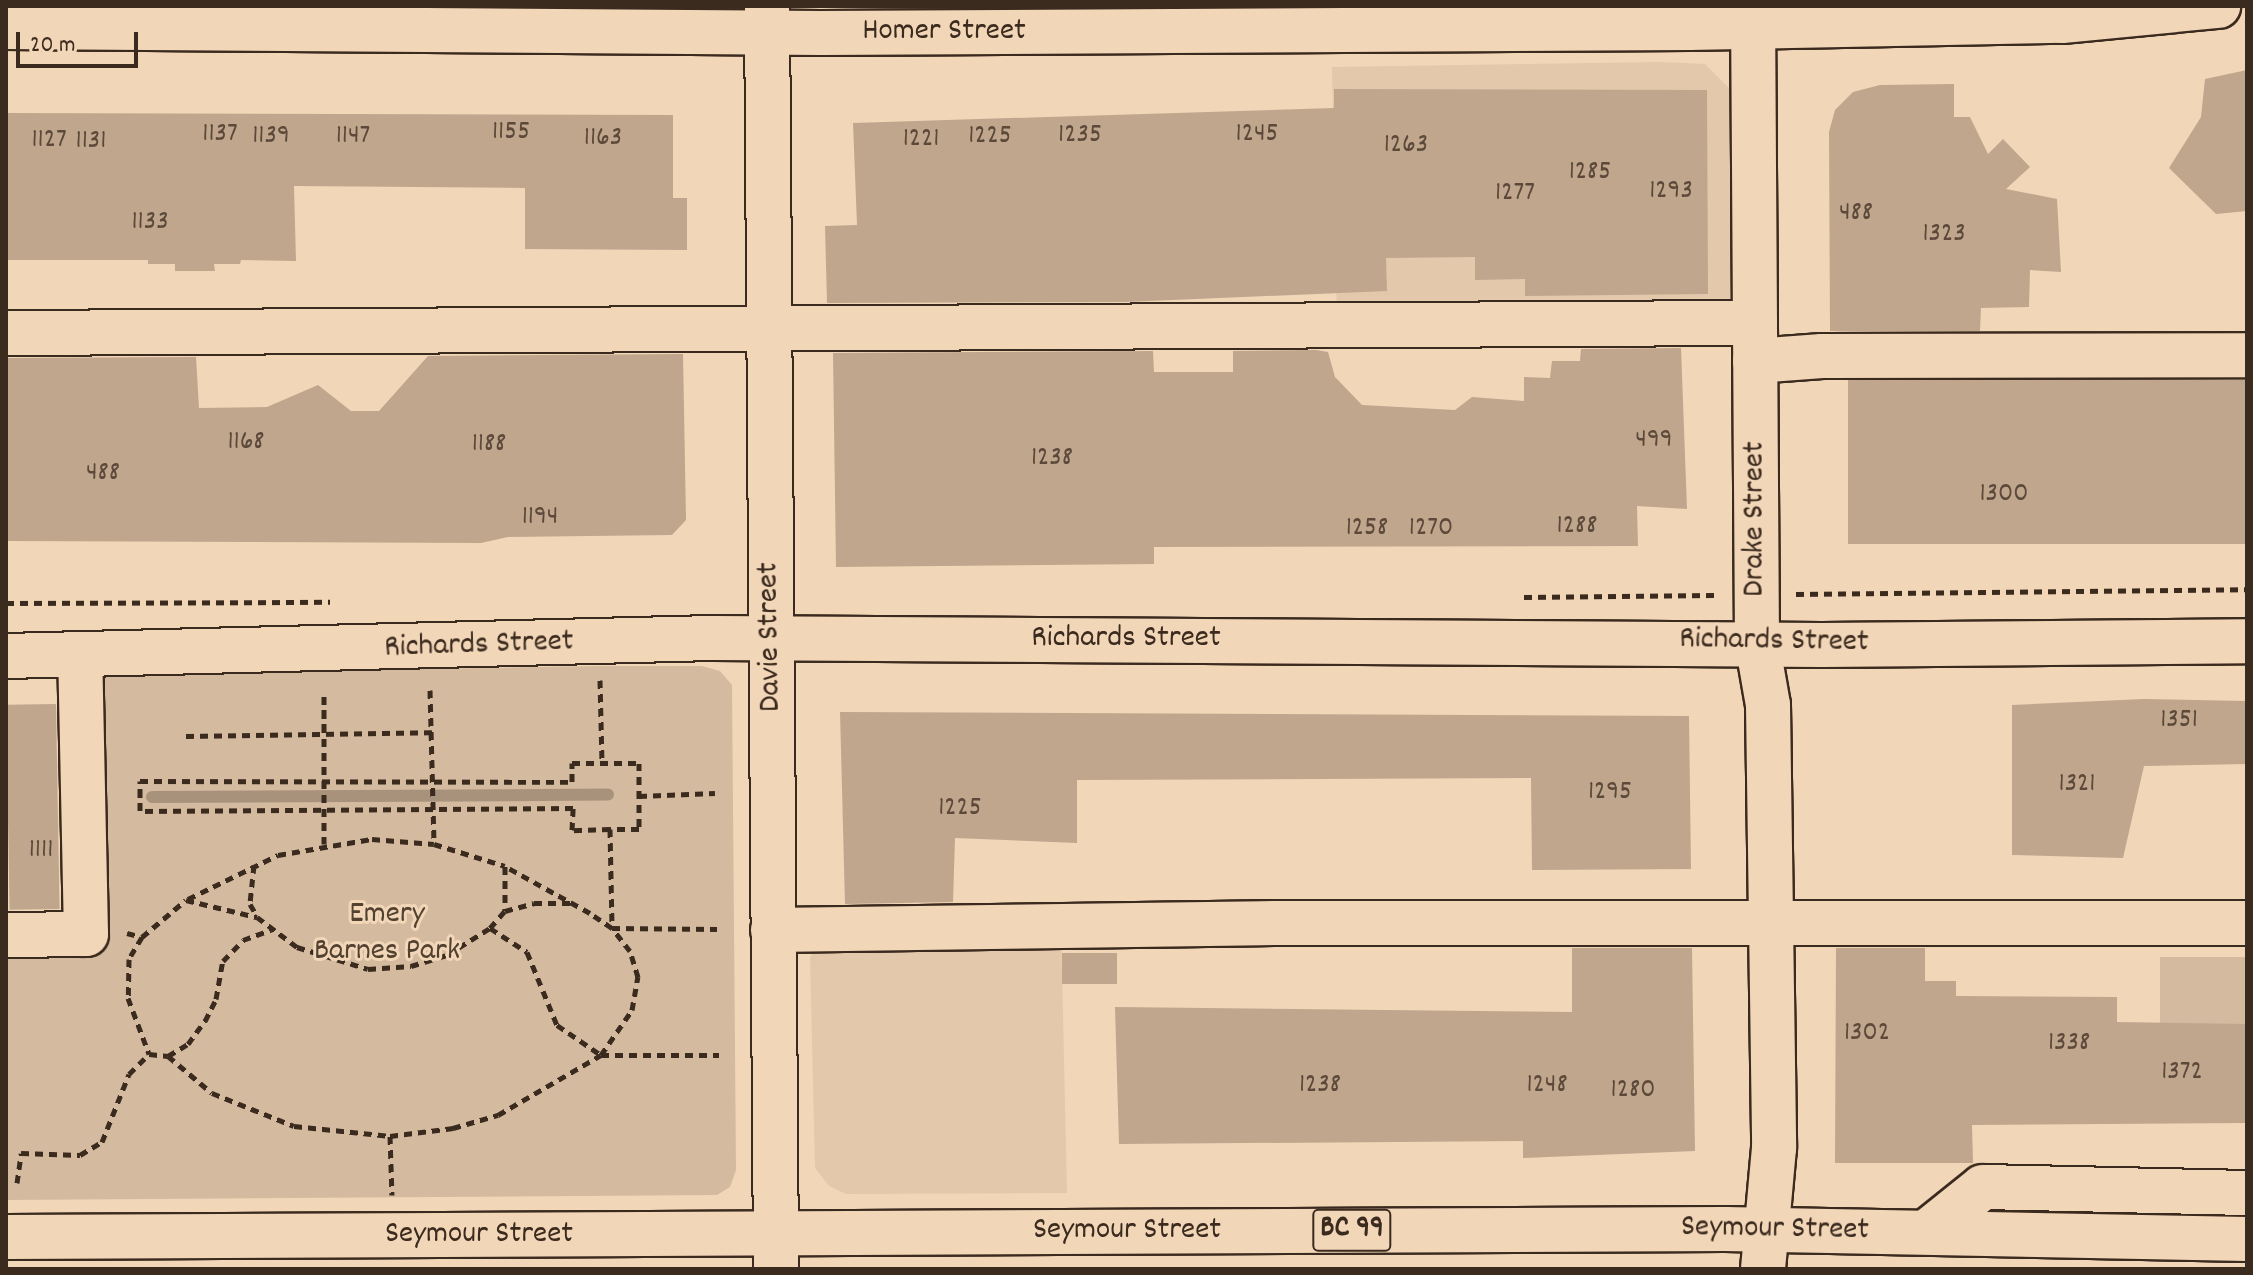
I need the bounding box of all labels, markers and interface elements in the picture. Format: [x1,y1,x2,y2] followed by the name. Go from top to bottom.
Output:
[862,13,1026,51] street label: Homer Street
[20,16,142,66] scale bar
[30,29,76,63] text: 20 m
[492,116,530,150] house number: 1155
[202,118,238,152] house number: 1137
[1236,118,1278,152] house number: 1245
[1058,119,1102,153] house number: 1235
[252,120,290,154] house number: 1139
[336,120,370,154] house number: 1147
[968,120,1012,154] house number: 1225
[584,122,622,156] house number: 1163
[903,123,939,157] house number: 1221
[31,124,67,158] house number: 1127
[76,125,106,159] house number: 1131
[1384,129,1428,163] house number: 1263
[1569,156,1611,190] house number: 1285
[1649,175,1693,209] house number: 1293
[1495,177,1535,211] house number: 1277
[1839,197,1873,231] house number: 488
[131,206,169,240] house number: 1133
[1922,218,1966,252] house number: 1323
[1635,424,1673,458] house number: 499
[227,426,265,460] house number: 1168
[472,428,506,462] house number: 1188
[1737,441,1775,597] street label: Drake Street
[1031,442,1073,476] house number: 1238
[86,457,120,491] house number: 488
[1979,478,2029,512] house number: 1300
[522,501,558,535] house number: 1194
[1557,510,1597,544] house number: 1288
[1346,512,1388,546] house number: 1258
[1409,512,1453,546] house number: 1270
[750,562,792,712] street label: Davie Street
[1031,620,1221,658] street label: Richards Street
[1679,621,1869,663] street label: Richards Street
[384,624,574,668] street label: Richards Street
[2160,704,2198,738] house number: 1351
[2059,768,2095,802] house number: 1321
[1588,776,1632,810] house number: 1295
[938,792,982,826] house number: 1225
[29,834,53,868] house number: 1111
[314,897,460,972] park label: Emery Barnes Park
[1844,1017,1890,1051] house number: 1302
[2048,1027,2090,1061] house number: 1338
[2161,1056,2203,1090] house number: 1372
[1299,1069,1341,1103] house number: 1238
[1526,1069,1568,1103] house number: 1248
[1611,1074,1655,1108] house number: 1280
[1312,1204,1392,1256] road number: BC 99
[1681,1209,1869,1251] street label: Seymour Street
[1033,1212,1221,1250] street label: Seymour Street
[385,1216,573,1254] street label: Seymour Street

